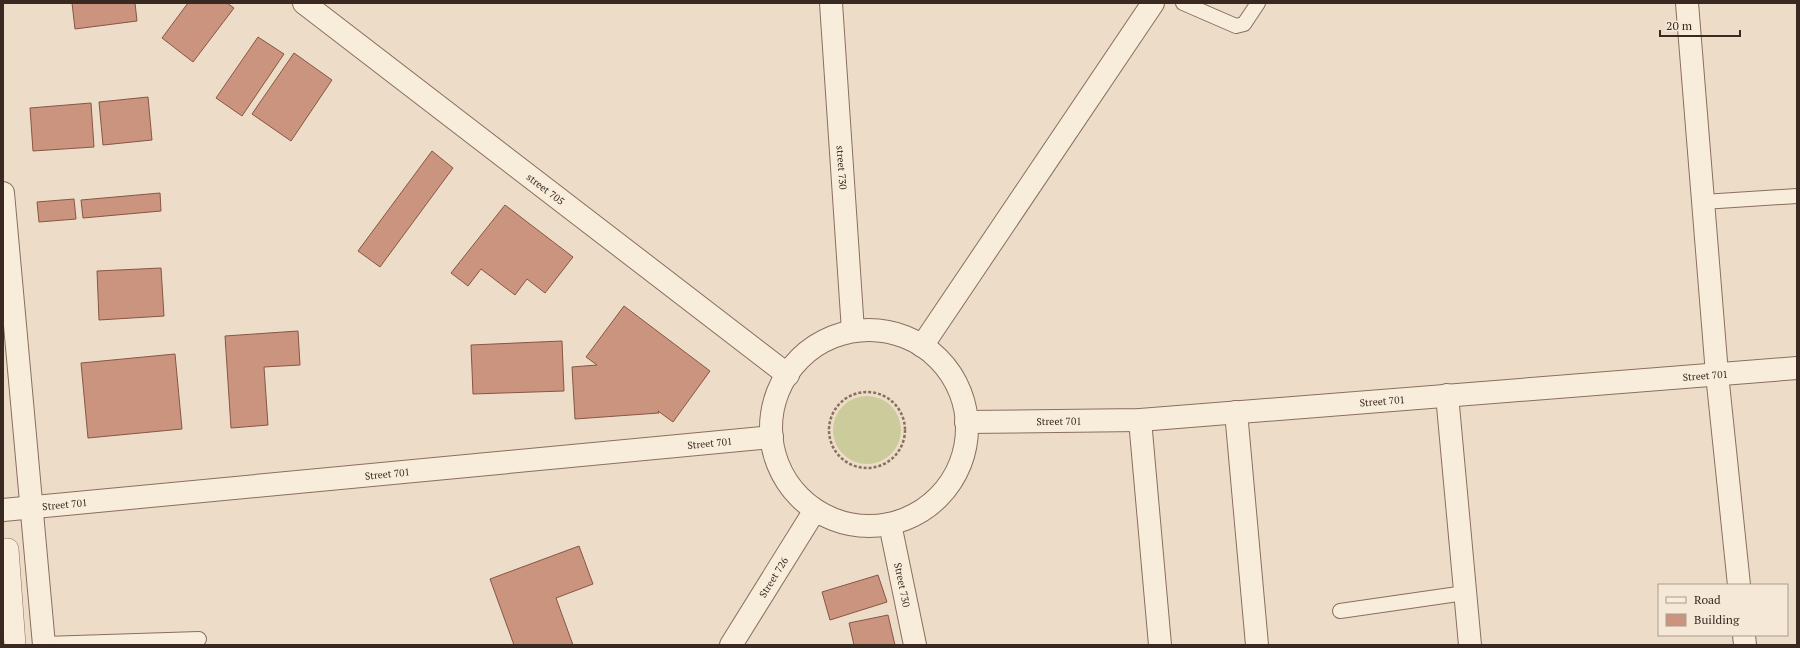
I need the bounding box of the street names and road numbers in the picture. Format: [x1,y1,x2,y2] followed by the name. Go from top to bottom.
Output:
[834,145,850,190] street label: street 730
[524,170,567,207] street label: street 705
[1682,367,1728,384] street label: Street 701
[1359,393,1405,409] street label: Street 701
[1036,414,1082,428] street label: Street 701
[687,434,733,452] street label: Street 701
[364,465,410,482] street label: Street 701
[42,496,88,513] street label: Street 701
[756,554,791,600] street label: Street 726
[892,561,913,608] street label: Street 730

